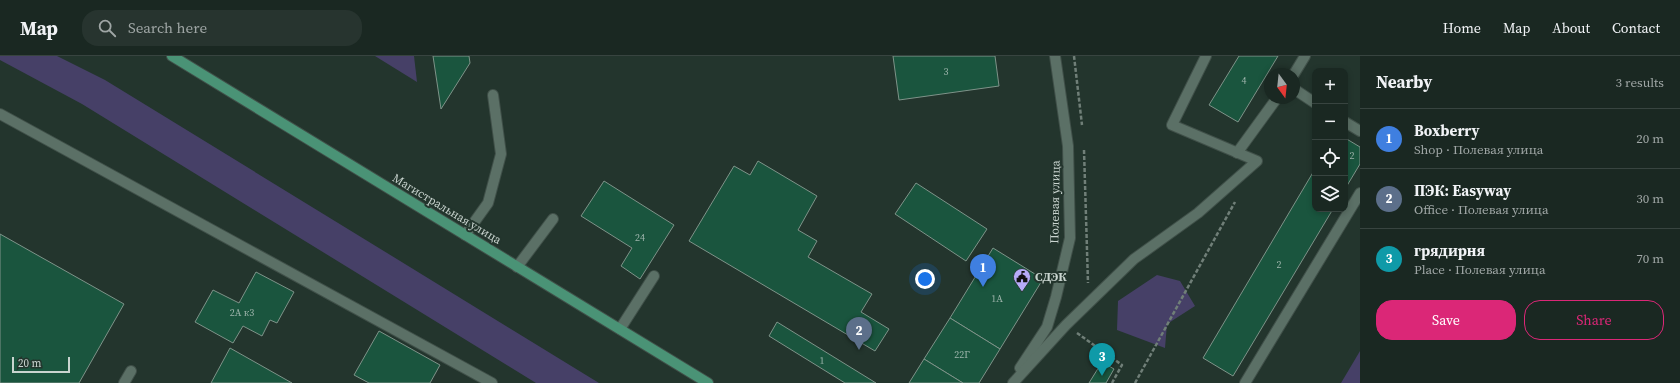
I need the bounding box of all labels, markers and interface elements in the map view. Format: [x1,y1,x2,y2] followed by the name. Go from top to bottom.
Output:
[82,10,362,46] search box
[20,15,58,41] text: Map
[96,17,118,39] icon: search
[128,17,207,38] text: Search here
[1443,18,1481,38] text: Home
[1503,18,1530,38] text: Map
[1552,18,1590,38] text: About
[1612,18,1660,38] text: Contact
[944,65,949,78] house number: 3
[1264,68,1300,104] north arrow
[1312,68,1348,212] map controls
[1312,68,1348,104] button: +
[1376,70,1432,94] text: Nearby
[1242,74,1247,87] house number: 4
[1616,74,1664,91] text: 3 results
[1312,104,1348,140] button: −
[1414,120,1480,141] text: Boxberry
[1385,130,1393,147] text: 1
[1636,130,1664,147] text: 20 m
[1312,140,1348,176] button: locate
[1414,141,1543,158] text: Shop · Полевая улица
[1350,149,1355,162] house number: 2
[1046,159,1064,244] street label: Полевая улица
[389,170,505,248] street label: Магистральная улица
[1312,176,1348,212] button: layers
[1414,180,1511,201] text: ПЭК: Easyway
[1385,190,1393,207] text: 2
[1636,190,1664,207] text: 30 m
[1414,201,1549,218] text: Office · Полевая улица
[635,231,645,244] house number: 24
[1414,240,1485,261] text: грядирня
[1385,250,1393,267] text: 3
[1636,250,1664,267] text: 70 m
[970,254,996,287] pin: 1
[1277,258,1282,271] house number: 2
[1414,261,1546,278] text: Place · Полевая улица
[1012,267,1032,292] public building icon: СДЭК
[915,269,935,289] your location
[1035,269,1067,285] place label: СДЭК
[991,292,1003,305] house number: 1А
[1376,300,1516,340] button: Save
[1524,300,1664,340] button: Share
[230,306,254,319] house number: 2А к3
[846,317,872,350] pin: 2
[1089,343,1115,376] pin: 3
[954,348,970,361] house number: 22Г
[820,354,825,367] house number: 1
[12,355,70,374] scale bar
[18,356,41,371] text: 20 m

